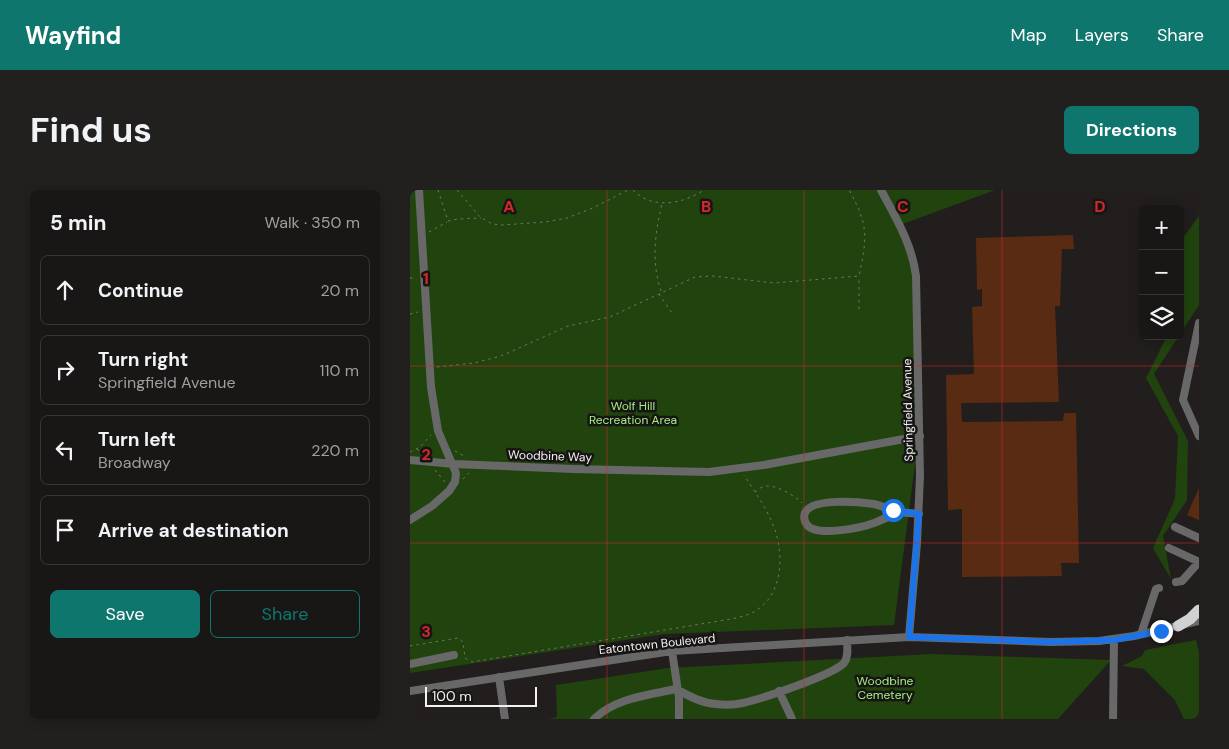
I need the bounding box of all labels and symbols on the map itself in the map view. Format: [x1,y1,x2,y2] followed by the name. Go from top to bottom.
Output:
[503,196,515,217] text: A
[701,196,711,217] text: B
[897,196,909,217] text: C
[1094,196,1106,217] text: D
[423,268,429,289] text: 1
[899,358,917,462] street label: Springfield Avenue
[589,398,677,428] park label: Wolf Hill Recreation Area
[421,444,431,465] text: 2
[508,447,593,465] street label: Woodbine Way
[882,499,905,522] route start
[1150,620,1173,643] route end
[421,621,431,642] text: 3
[598,630,716,658] street label: Eatontown Boulevard
[857,673,914,703] park label: Woodbine Cemetery
[425,684,538,707] scale bar

